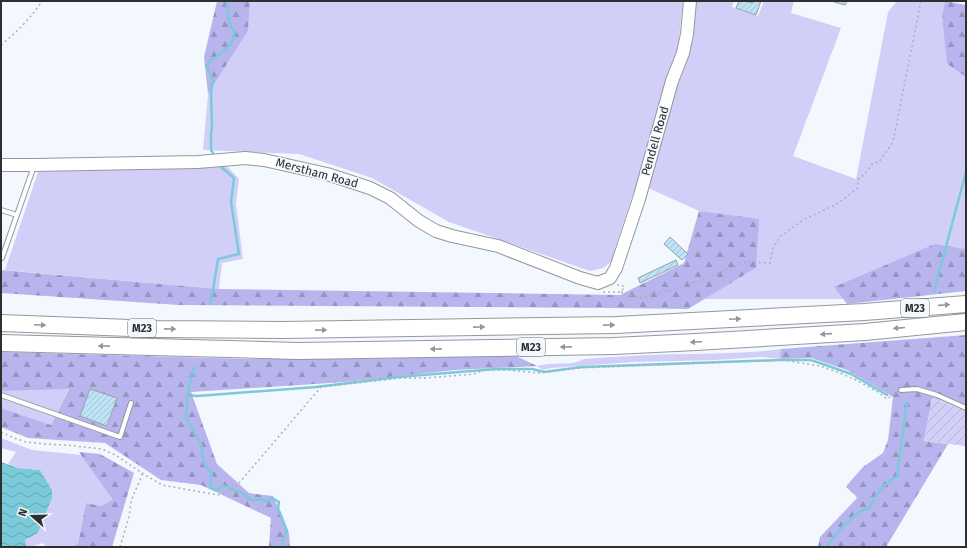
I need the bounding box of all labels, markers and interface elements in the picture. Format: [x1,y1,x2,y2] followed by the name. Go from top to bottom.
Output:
[638,105,672,177] street label: Pendell Road
[274,155,360,191] street label: Merstham Road
[901,299,929,317] road number: M23
[938,302,950,309] one-way arrow
[729,316,742,322] one-way arrow
[128,319,156,337] road number: M23
[34,322,47,328] one-way arrow
[603,322,616,328] one-way arrow
[473,324,486,330] one-way arrow
[893,325,905,332] one-way arrow
[164,326,177,332] one-way arrow
[315,327,328,333] one-way arrow
[820,331,832,338] one-way arrow
[517,338,545,356] road number: M23
[689,339,702,345] one-way arrow
[98,342,110,349] one-way arrow
[560,343,572,350] one-way arrow
[429,346,442,352] one-way arrow
[12,496,52,536] north arrow
[16,507,30,518] text: N

